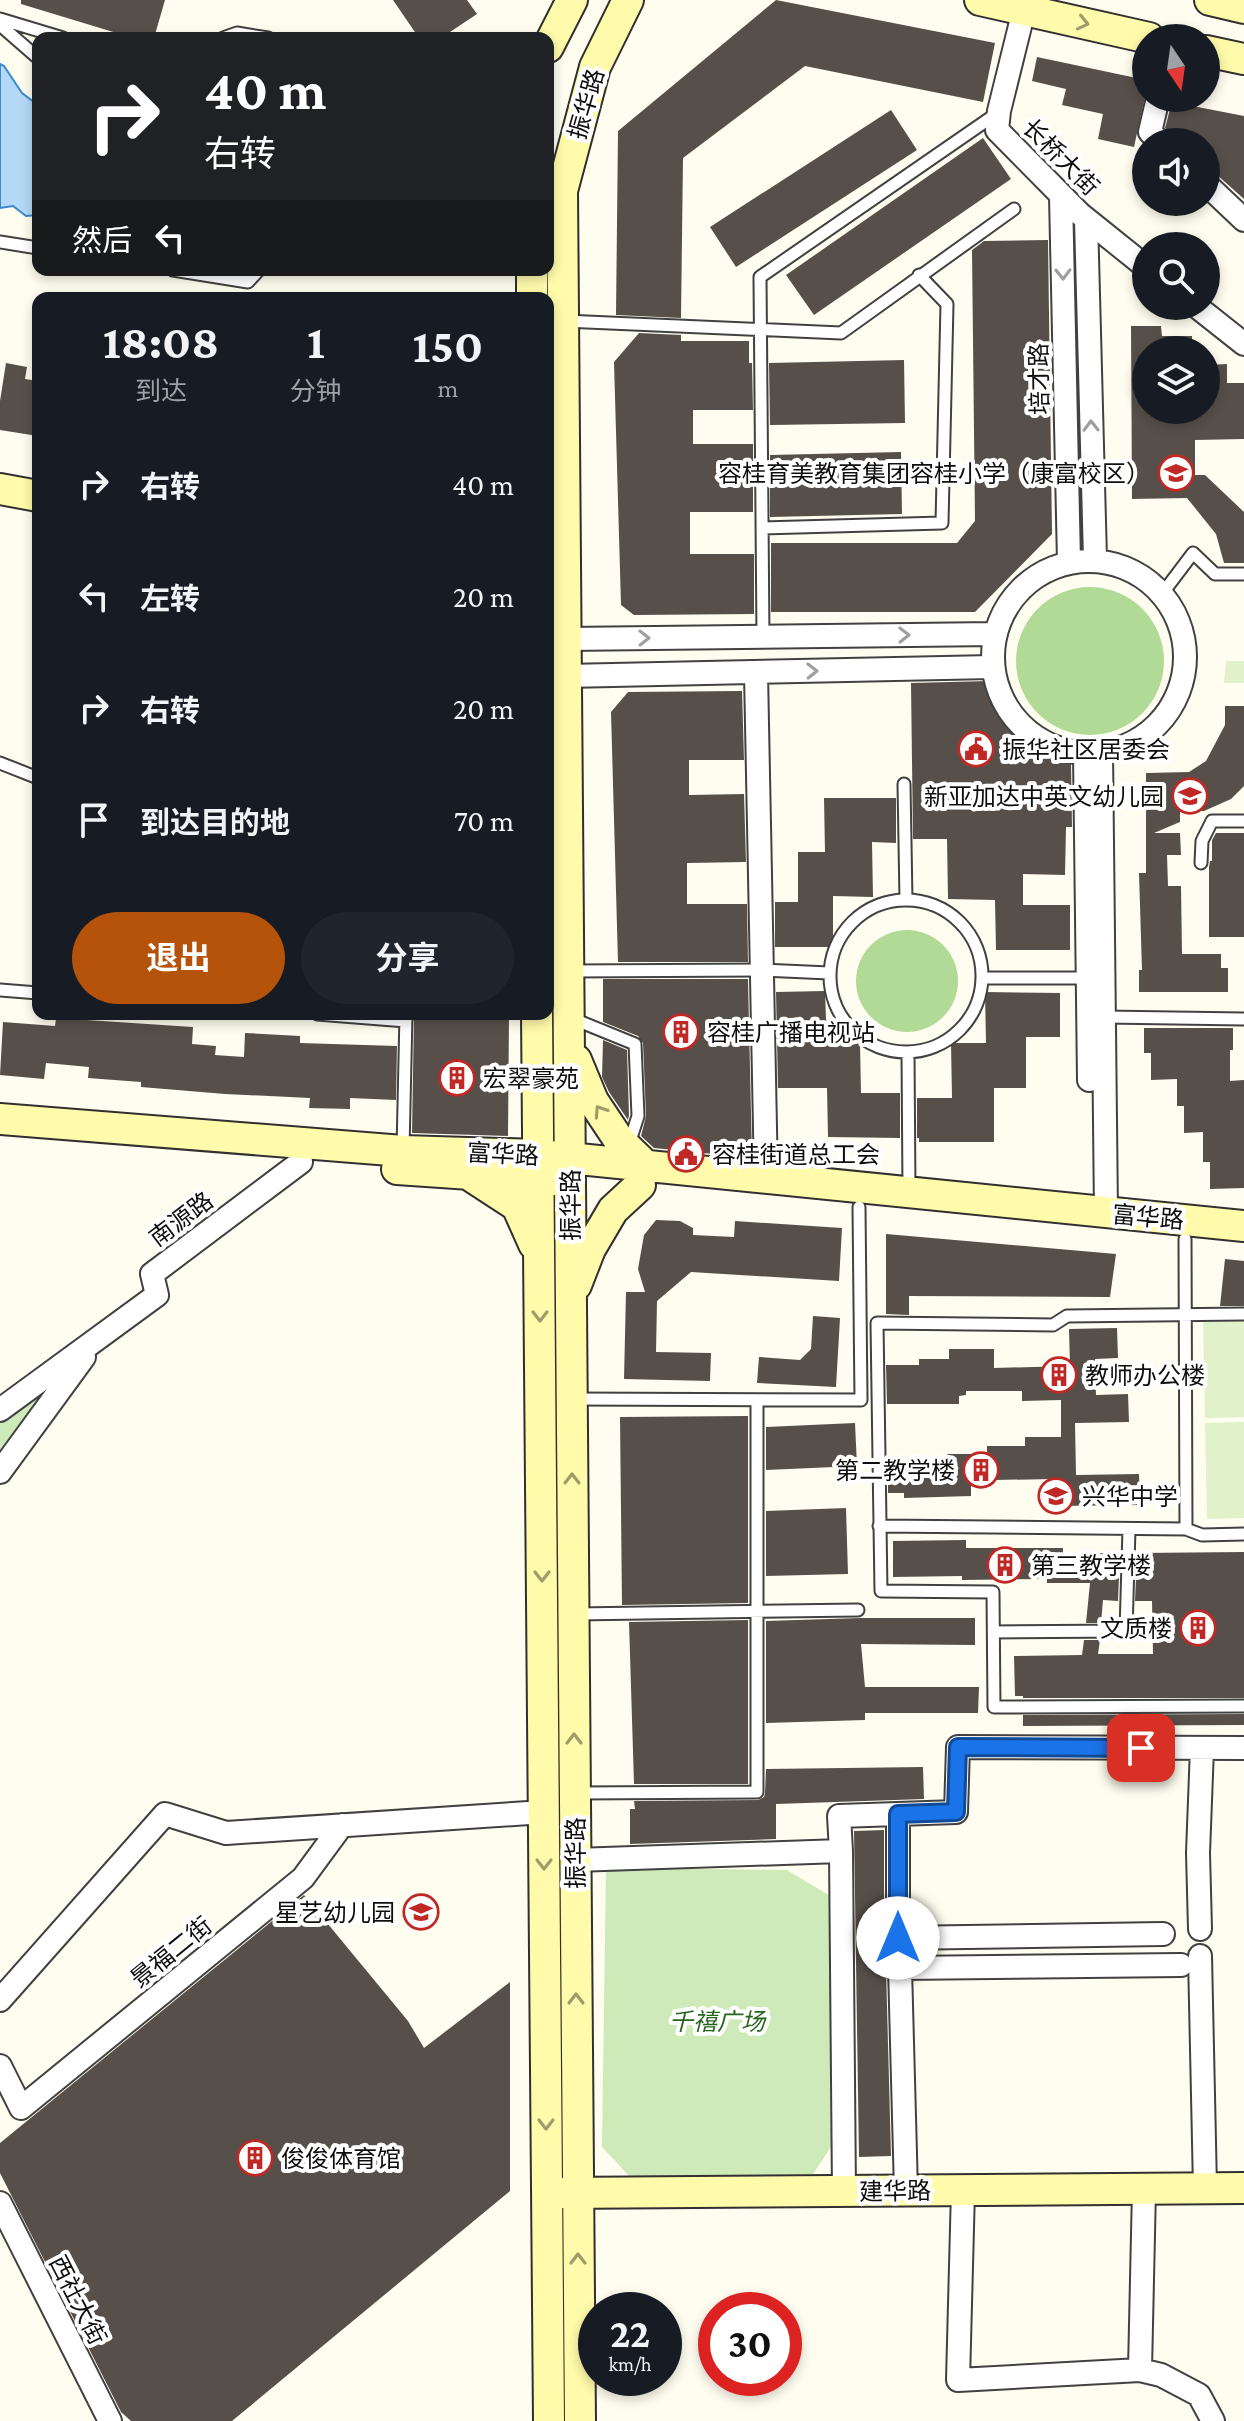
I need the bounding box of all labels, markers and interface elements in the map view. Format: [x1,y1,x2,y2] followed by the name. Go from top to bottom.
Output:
[1076,14,1090,31] one-way arrow
[1132,24,1220,112] north arrow
[1132,24,1220,424] map controls
[204,59,326,121] text: 40 m
[72,64,176,168] icon: right
[563,66,609,142] street label: 振华路
[1018,114,1104,200] street label: 长桥大街
[1132,128,1220,216] button: sound
[204,134,276,174] text: 右转
[148,216,192,260] icon: left
[72,224,132,257] text: 然后
[1132,232,1220,320] button: search
[1054,268,1072,281] one-way arrow
[103,315,219,368] text: 18:08
[307,315,325,368] text: 1
[413,319,483,372] text: 150
[1132,336,1220,424] button: layers
[1025,343,1053,415] street label: 培才路
[437,374,458,403] text: m
[135,377,187,406] text: 到达
[290,377,342,406] text: 分钟
[1082,419,1100,432] one-way arrow
[1157,454,1195,492] school or university icon: 容桂育美教育集团容桂小学（康富校区）
[718,460,1150,487] place label: 容桂育美教育集团容桂小学（康富校区）
[72,462,116,506] icon: right
[452,468,514,501] text: 40 m
[140,470,200,503] text: 右转
[72,574,116,618] icon: left
[453,580,514,613] text: 20 m
[140,582,200,615] text: 左转
[898,626,911,644] one-way arrow
[638,629,651,647] one-way arrow
[806,663,819,680] one-way arrow
[72,686,116,730] icon: right
[453,692,514,725] text: 20 m
[140,694,200,727] text: 右转
[957,730,995,768] public building icon: 振华社区居委会
[1002,736,1170,763] place label: 振华社区居委会
[1171,777,1209,815] school or university icon: 新亚加达中英文幼儿园
[924,783,1164,810] place label: 新亚加达中英文幼儿园
[72,798,116,842] icon: arrive
[454,804,514,837] text: 70 m
[140,806,290,839] text: 到达目的地
[72,912,285,1004] button: 退出
[301,912,514,1004] button: 分享
[662,1013,700,1051] building icon: 容桂广播电视站
[707,1019,875,1046] place label: 容桂广播电视站
[438,1059,476,1097] building icon: 宏翠豪苑
[483,1065,579,1092] place label: 宏翠豪苑
[594,1105,609,1120] one-way arrow
[667,1135,705,1173] public building icon: 容桂街道总工会
[466,1139,540,1169] street label: 富华路
[712,1141,880,1168] place label: 容桂街道总工会
[557,1169,584,1241] street label: 振华路
[144,1187,218,1251] street label: 南源路
[1111,1200,1185,1234] street label: 富华路
[531,1310,549,1323] one-way arrow
[1040,1356,1078,1394] building icon: 教师办公楼
[1085,1362,1205,1389] place label: 教师办公楼
[962,1451,1000,1489] building icon: 第二教学楼
[835,1457,955,1484] place label: 第二教学楼
[563,1472,581,1485] one-way arrow
[1037,1477,1075,1515] school or university icon: 兴华中学
[1082,1483,1178,1510] place label: 兴华中学
[986,1546,1024,1584] building icon: 第三教学楼
[1031,1552,1151,1579] place label: 第三教学楼
[533,1570,551,1583] one-way arrow
[1179,1609,1217,1647] building icon: 文质楼
[1100,1615,1172,1642] place label: 文质楼
[1107,1714,1175,1782] pin
[1119,1726,1163,1770] icon: arrive
[565,1732,583,1745] one-way arrow
[562,1817,589,1889] street label: 振华路
[535,1858,553,1871] one-way arrow
[402,1893,440,1931] school or university icon: 星艺幼儿园
[856,1896,940,1980] position arrow
[275,1899,395,1926] place label: 星艺幼儿园
[125,1911,217,1993] street label: 景福二街
[567,1992,585,2005] one-way arrow
[669,2008,767,2035] park label: 千禧广场
[537,2118,555,2131] one-way arrow
[236,2139,274,2177] building icon: 俊俊体育馆
[281,2145,401,2172] place label: 俊俊体育馆
[859,2177,931,2205] street label: 建华路
[44,2251,112,2349] street label: 西社大街
[570,2252,587,2265] one-way arrow
[698,2292,802,2396] speed limit sign: 30
[610,2311,650,2356] text: 22
[608,2353,652,2375] text: km/h

